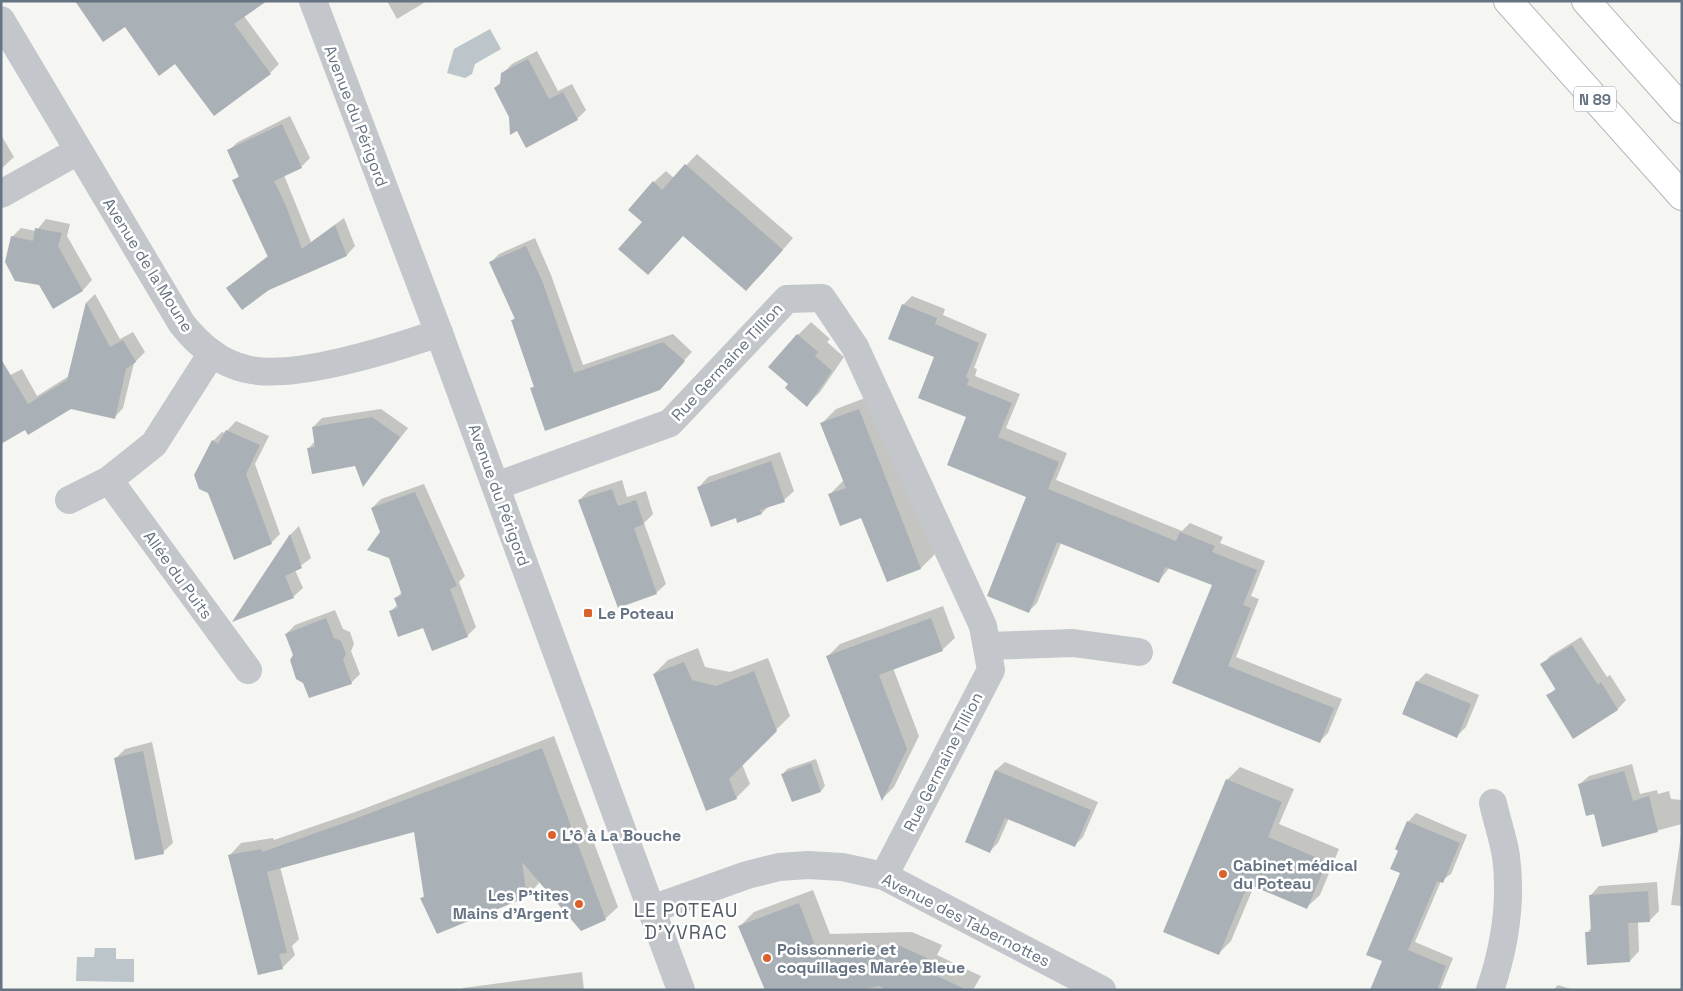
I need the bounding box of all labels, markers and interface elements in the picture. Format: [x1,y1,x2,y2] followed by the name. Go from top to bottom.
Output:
[319,42,393,190] street label: Avenue du Périgord
[1574,86,1616,112] road number: N 89
[98,194,198,336] street label: Avenue de la Moune
[667,299,787,425] street label: Rue Germaine Tillion
[464,421,534,569] street label: Avenue du Périgord
[139,527,217,623] street label: Allée du Puits
[598,603,674,624] place label: Le Poteau
[582,607,594,619] marker: Le Poteau
[899,689,987,835] street label: Rue Germaine Tillion
[562,825,681,846] place label: L'ô à La Bouche
[546,829,558,841] marker: L'ô à La Bouche
[1233,855,1357,894] place label: Cabinet médical du Poteau
[879,868,1053,972] street label: Avenue des Tabernottes
[1217,868,1229,880] marker: Cabinet médical du Poteau
[453,885,569,924] place label: Les P'tites Mains d'Argent
[573,898,585,910] marker: Les P'tites Mains d'Argent
[634,898,738,945] district label: LE POTEAU D'YVRAC
[777,939,965,978] place label: Poissonnerie et coquillages Marée Bleue
[761,952,773,964] marker: Poissonnerie et coquillages Marée Bleue

